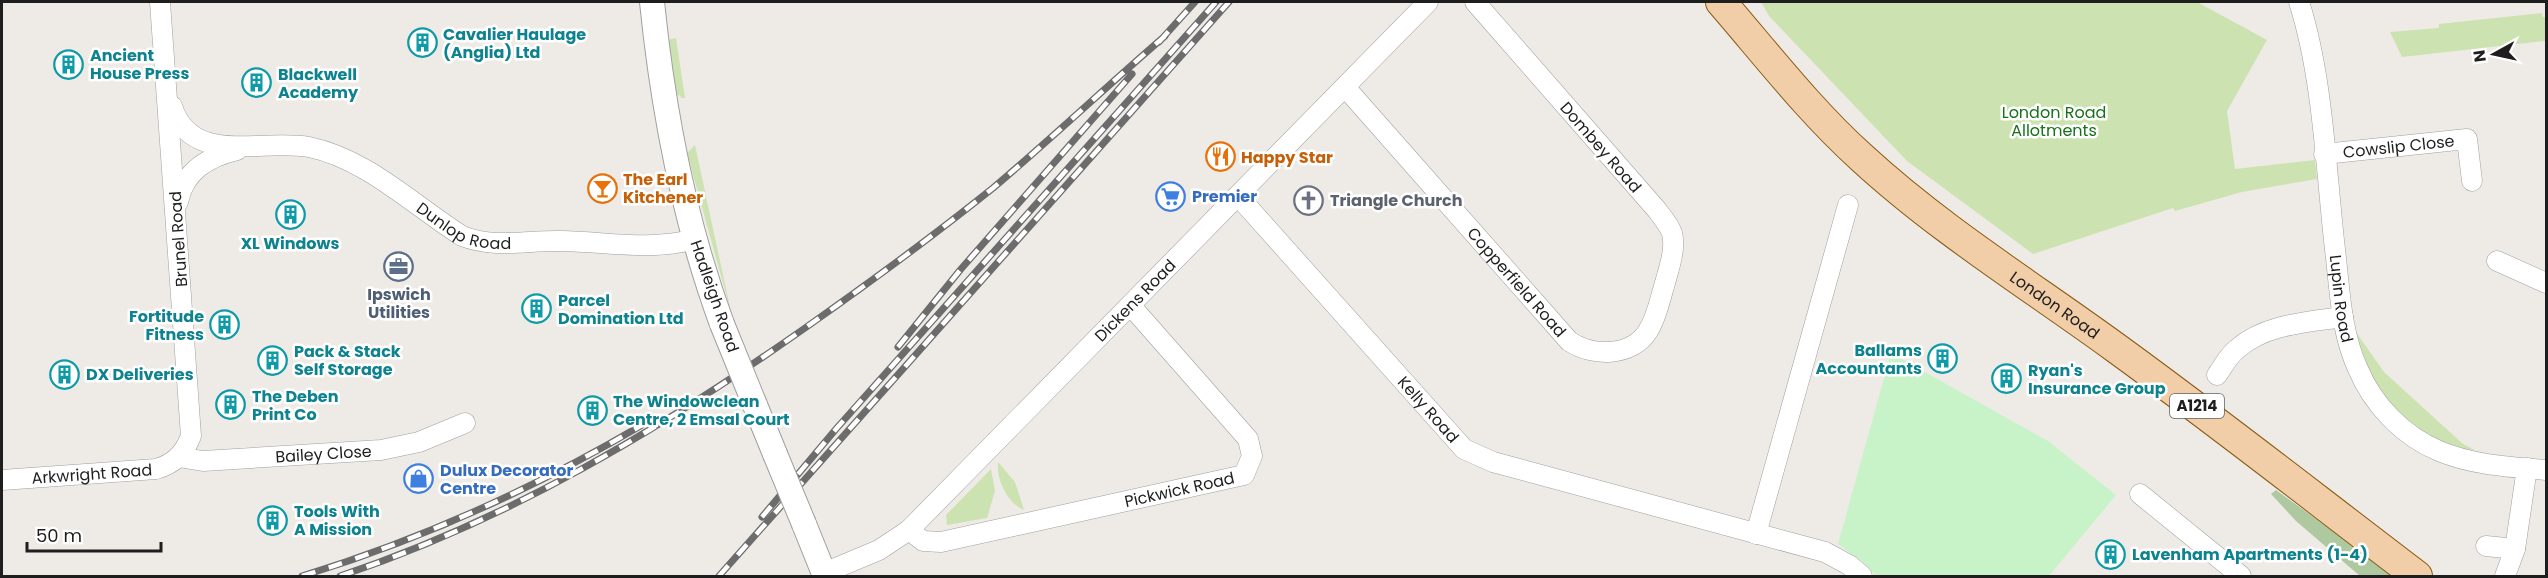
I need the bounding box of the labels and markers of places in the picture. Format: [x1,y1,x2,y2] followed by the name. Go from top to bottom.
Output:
[443,23,586,64] place label: Cavalier Haulage (Anglia) Ltd
[406,27,438,59] building icon: Cavalier Haulage (Anglia) Ltd
[90,44,189,85] place label: Ancient House Press
[53,48,85,80] building icon: Ancient House Press
[278,63,359,104] place label: Blackwell Academy
[241,67,273,99] building icon: Blackwell Academy
[1204,141,1236,173] restaurant icon: Happy Star
[1241,146,1333,169] place label: Happy Star
[623,168,703,209] place label: The Earl Kitchener
[586,172,618,204] bar icon: The Earl Kitchener
[1155,180,1187,212] supermarket icon: Premier
[1293,184,1325,216] church icon: Triangle Church
[1192,185,1257,208] place label: Premier
[1330,189,1463,212] place label: Triangle Church
[274,199,306,231] building icon: XL Windows
[241,232,339,255] place label: XL Windows
[383,250,415,282] office icon: Ipswich Utilities
[367,283,431,324] place label: Ipswich Utilities
[558,289,684,330] place label: Parcel Domination Ltd
[521,293,553,325] building icon: Parcel Domination Ltd
[129,305,204,346] place label: Fortitude Fitness
[209,309,241,341] building icon: Fortitude Fitness
[1816,339,1922,380] place label: Ballams Accountants
[294,340,401,381] place label: Pack & Stack Self Storage
[1927,343,1959,375] building icon: Ballams Accountants
[257,344,289,376] building icon: Pack & Stack Self Storage
[49,358,81,390] building icon: DX Deliveries
[2028,359,2166,400] place label: Ryan's Insurance Group
[86,363,194,386] place label: DX Deliveries
[1991,363,2023,395] building icon: Ryan's Insurance Group
[252,385,338,426] place label: The Deben Print Co
[215,389,247,421] building icon: The Deben Print Co
[613,390,790,431] place label: The Windowclean Centre, 2 Emsal Court
[576,394,608,426] building icon: The Windowclean Centre, 2 Emsal Court
[440,459,573,500] place label: Dulux Decorator Centre
[403,463,435,495] shop icon: Dulux Decorator Centre
[294,500,380,541] place label: Tools With A Mission
[257,504,289,536] building icon: Tools With A Mission
[2095,538,2127,570] building icon: Lavenham Apartments (1-4)
[2132,543,2368,566] place label: Lavenham Apartments (1-4)

